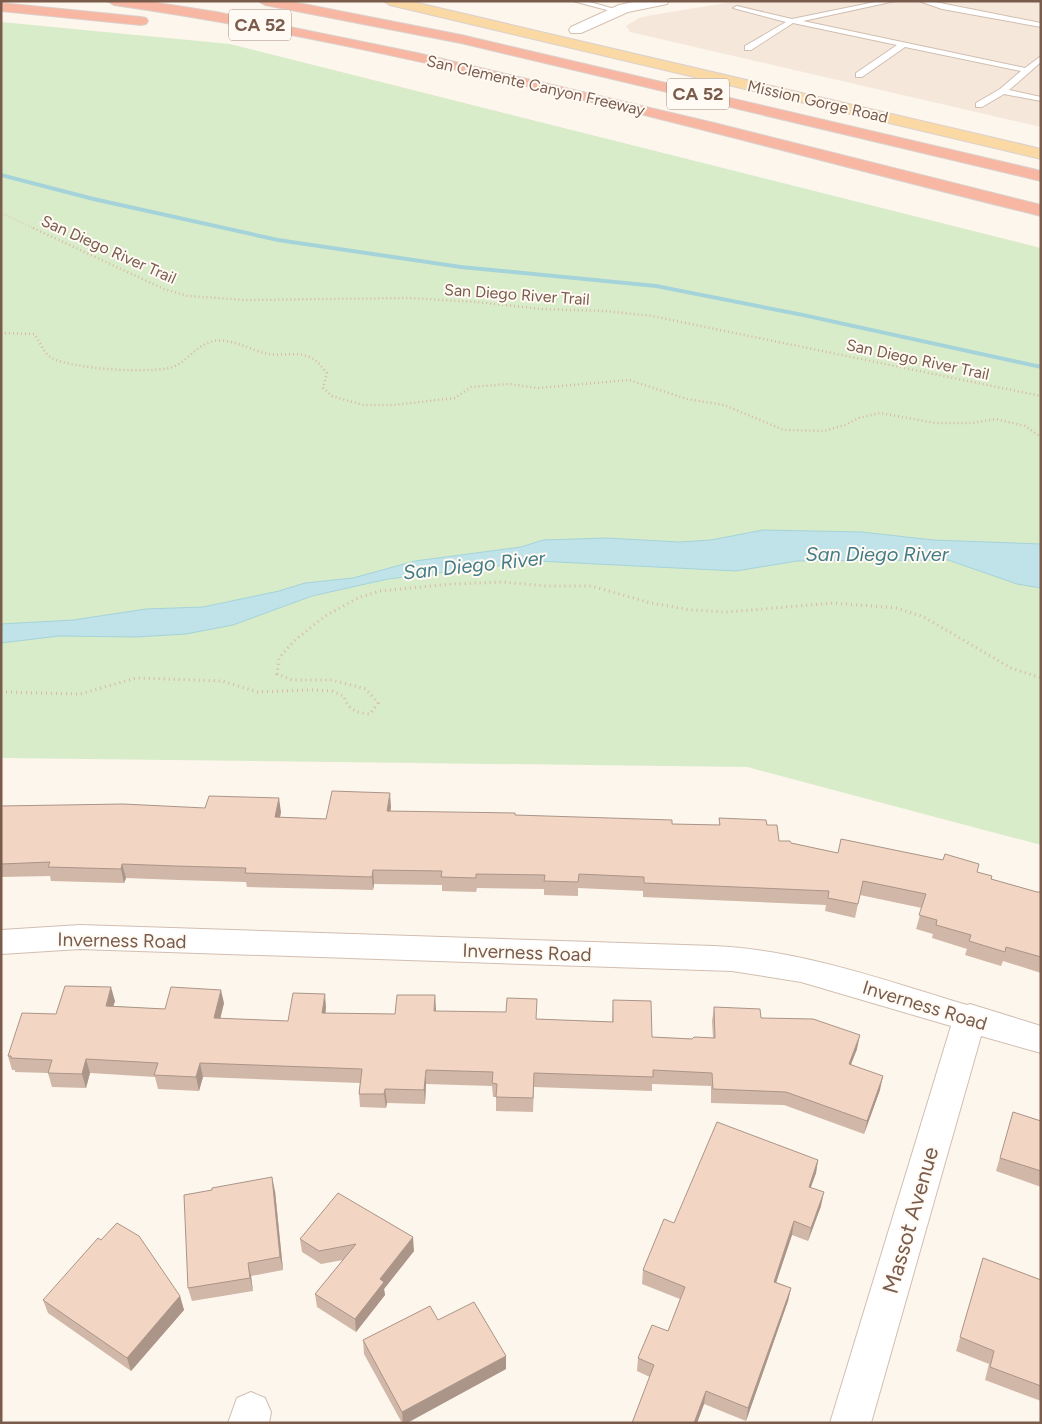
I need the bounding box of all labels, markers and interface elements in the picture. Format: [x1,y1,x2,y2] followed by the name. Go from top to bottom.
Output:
[229,10,291,40] road number: CA 52
[425,51,647,120] street label: San Clemente Canyon Freeway
[746,76,890,127] street label: Mission Gorge Road
[667,78,729,110] road number: CA 52
[38,211,179,288] street label: San Diego River Trail
[444,280,590,309] street label: San Diego River Trail
[845,335,991,384] street label: San Diego River Trail
[806,542,950,566] water label: San Diego River
[402,545,547,584] water label: San Diego River
[57,928,187,953] street label: Inverness Road
[462,939,592,966] street label: Inverness Road
[860,976,990,1035] street label: Inverness Road
[877,1144,944,1297] street label: Massot Avenue

